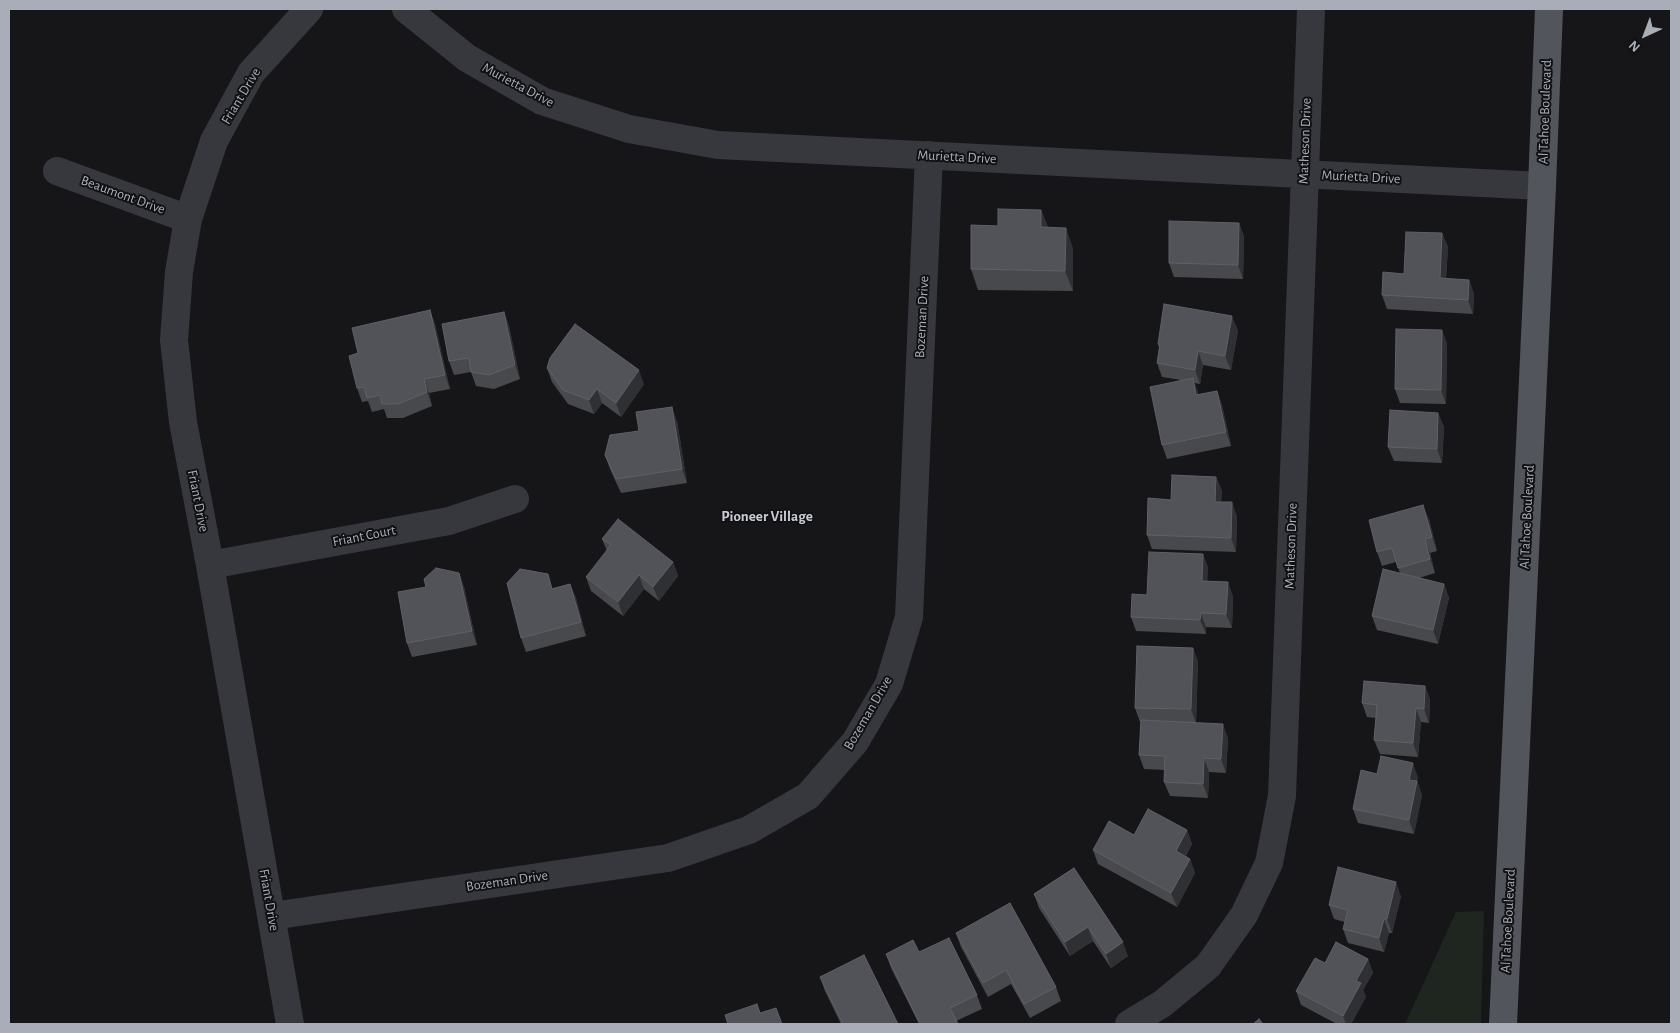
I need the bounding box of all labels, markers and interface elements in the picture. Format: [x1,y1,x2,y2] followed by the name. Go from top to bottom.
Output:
[1620,10,1670,60] north arrow
[1626,38,1643,54] text: N
[479,59,557,111] street label: Murietta Drive
[1535,60,1555,164] street label: Al Tahoe Boulevard
[218,65,264,127] street label: Friant Drive
[1295,98,1315,184] street label: Matheson Drive
[917,147,997,167] street label: Murietta Drive
[1321,167,1401,187] street label: Murietta Drive
[79,172,167,218] street label: Beaumont Drive
[911,275,933,359] street label: Bozeman Drive
[1516,464,1538,570] street label: Al Tahoe Boulevard
[184,469,212,533] street label: Friant Drive
[1281,503,1301,589] street label: Matheson Drive
[721,507,813,525] district label: Pioneer Village
[331,522,397,550] street label: Friant Court
[840,673,896,753] street label: Bozeman Drive
[465,867,549,895] street label: Bozeman Drive
[255,868,283,932] street label: Friant Drive
[1497,868,1519,974] street label: Al Tahoe Boulevard

